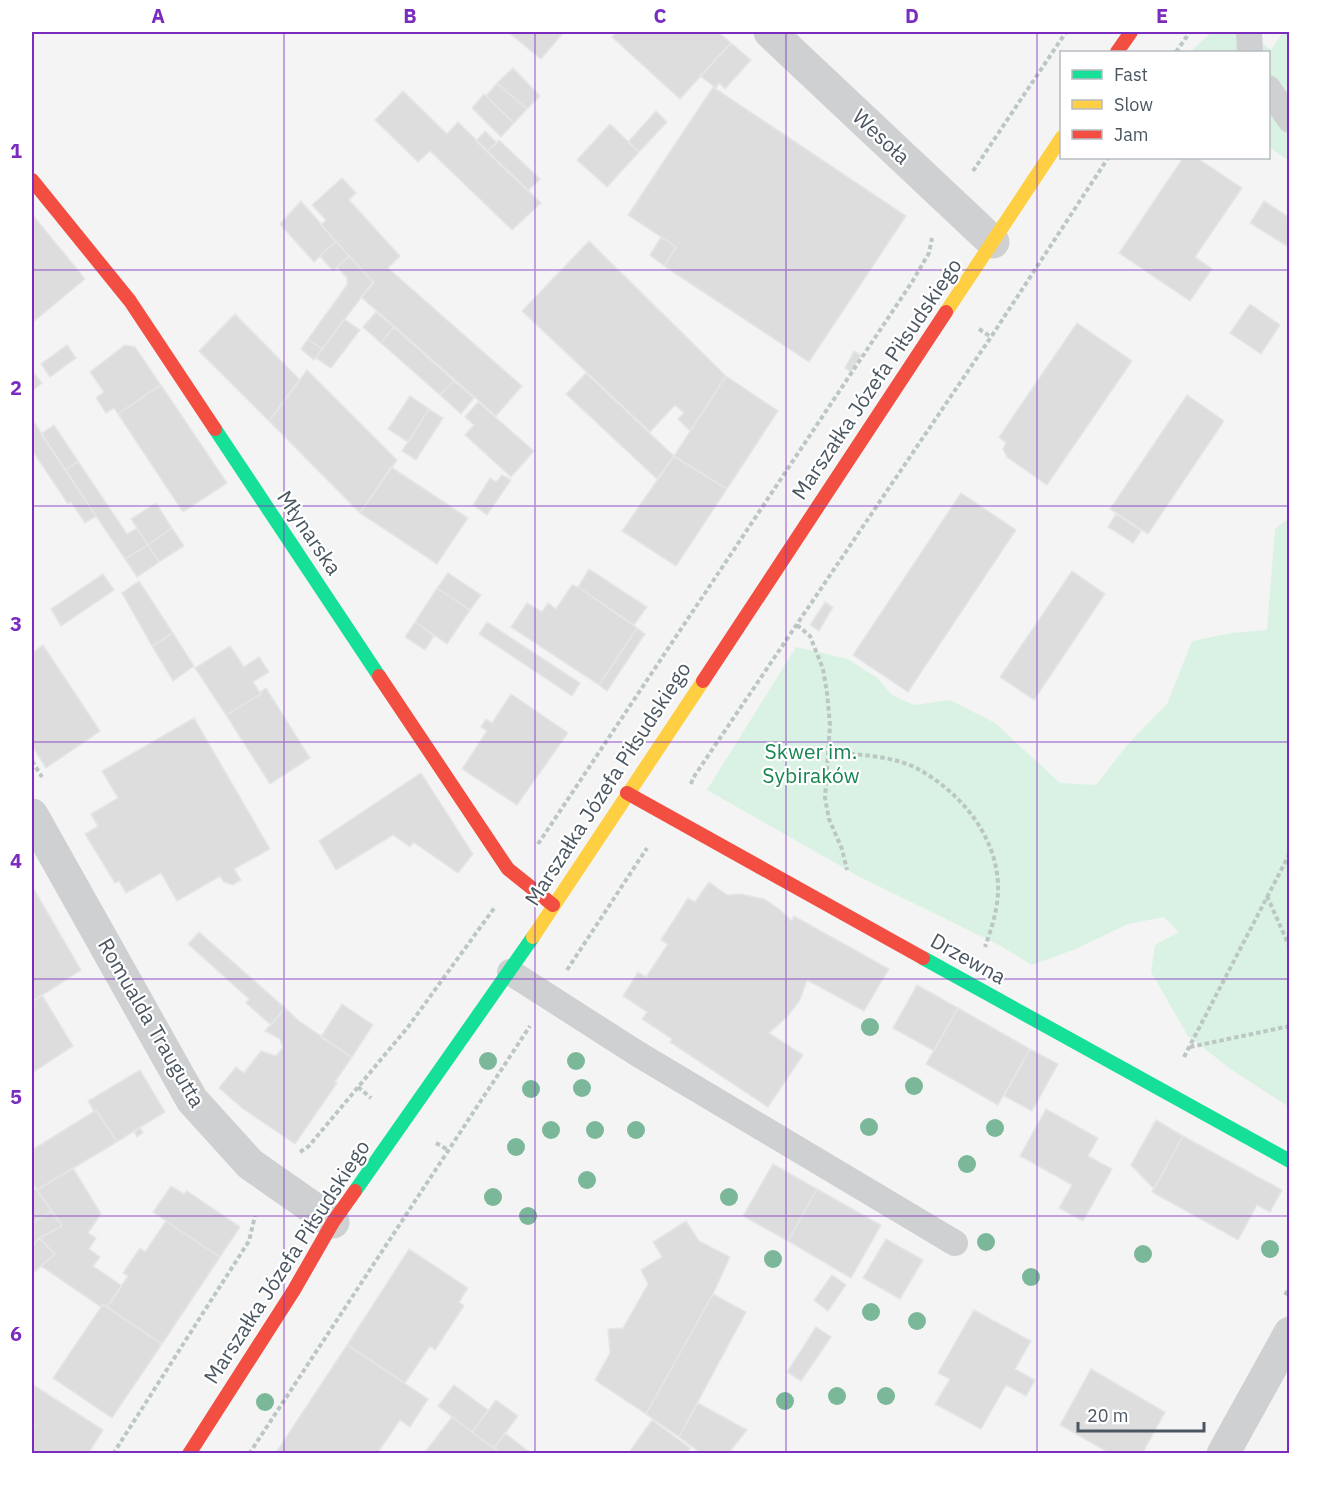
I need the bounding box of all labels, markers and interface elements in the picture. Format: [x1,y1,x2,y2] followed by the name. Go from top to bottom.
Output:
[151,2,165,29] text: A
[403,2,417,29] text: B
[653,2,667,29] text: C
[905,2,919,29] text: D
[1156,2,1168,29] text: E
[1060,51,1270,159] legend
[1114,63,1148,86] text: Fast
[1114,93,1153,116] text: Slow
[847,103,916,170] street label: Wesoła
[1114,123,1149,146] text: Jam
[10,137,22,164] text: 1
[785,252,968,505] street label: Marszałka Józefa Piłsudskiego
[10,374,22,401] text: 2
[271,485,348,580] street label: Młynarska
[10,610,22,637] text: 3
[518,656,697,911] street label: Marszałka Józefa Piłsudskiego
[762,737,860,789] park label: Skwer im. Sybiraków
[10,847,22,874] text: 4
[926,926,1011,990] street label: Drzewna
[92,933,212,1112] street label: Romualda Traugutta
[10,1083,22,1110] text: 5
[197,1134,376,1389] street label: Marszałka Józefa Piłsudskiego
[10,1320,22,1347] text: 6
[1078,1395,1204,1433] scale bar
[1087,1404,1129,1427] text: 20 m

